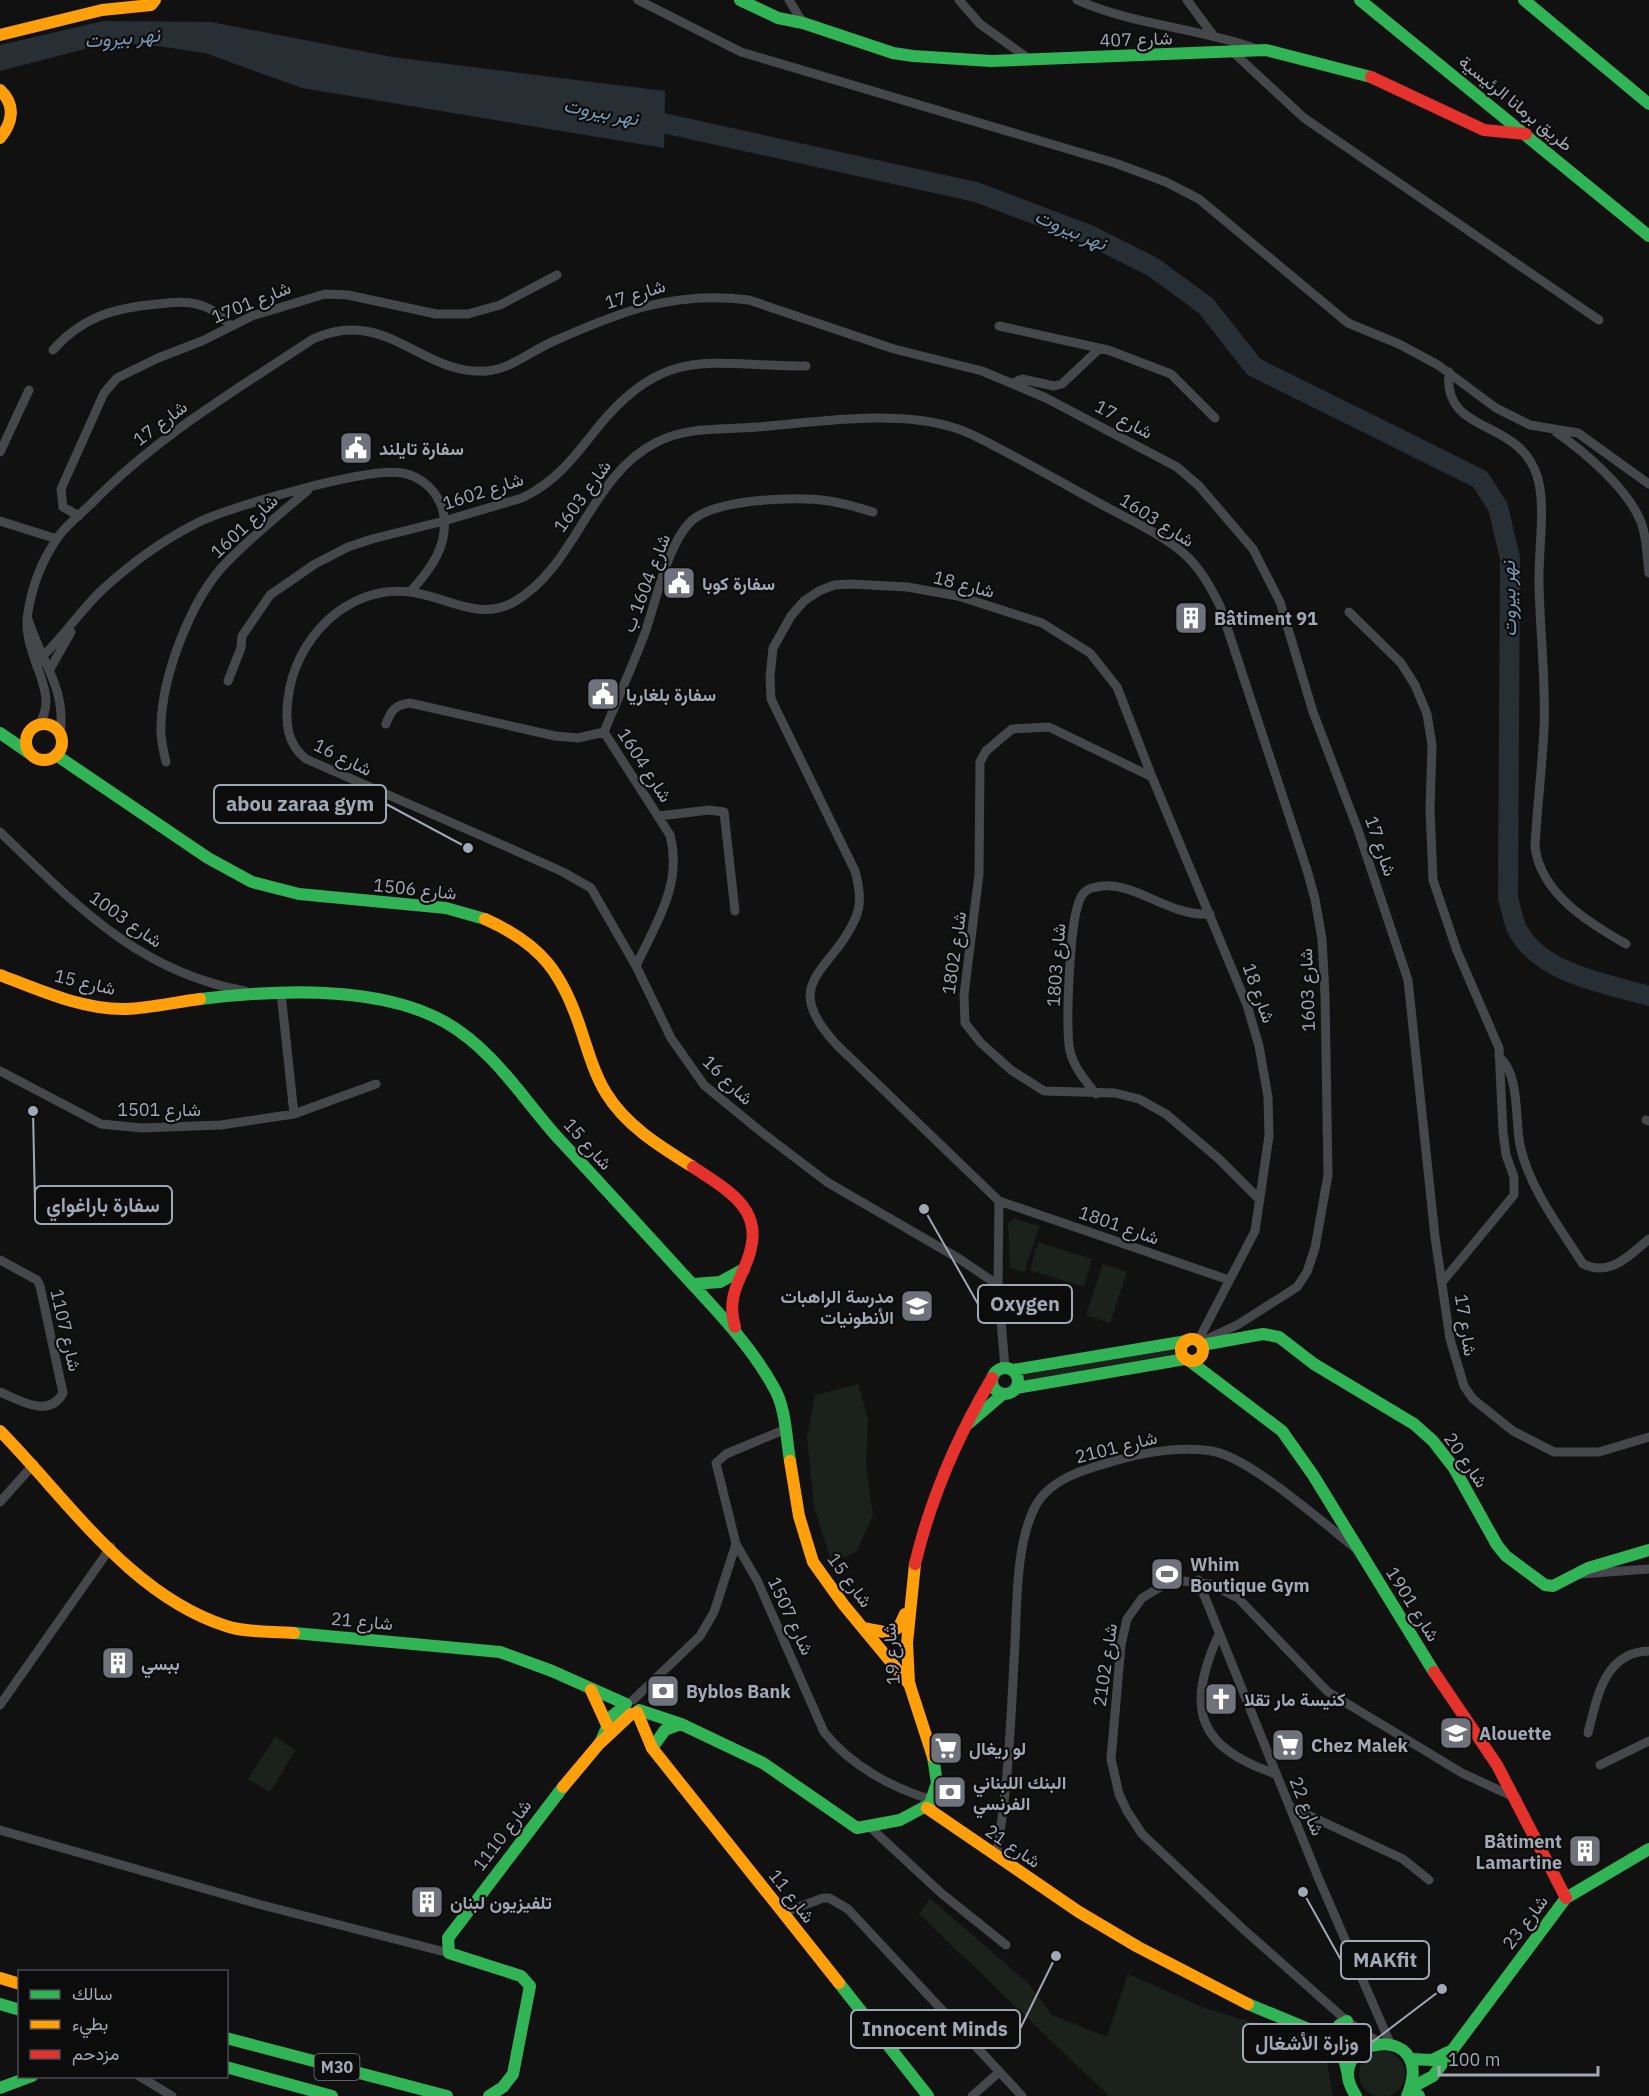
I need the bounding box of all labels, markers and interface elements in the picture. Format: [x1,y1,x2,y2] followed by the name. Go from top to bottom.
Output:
[83,20,162,54] water label: نهر بيروت
[1099,26,1173,53] street label: شارع 407
[1454,50,1578,156] street label: طريق برمانا الرئيسية
[561,91,642,132] water label: نهر بيروت
[1031,202,1112,257] water label: نهر بيروت
[602,274,668,315] street label: شارع 17
[208,276,294,329] street label: شارع 1701
[1091,394,1157,445] street label: شارع 17
[128,395,192,452] street label: شارع 17
[338,430,374,466] public building icon: سفارة تايلند
[379,437,464,460] place label: سفارة تايلند
[548,455,617,537] street label: شارع 1603
[440,467,527,516] street label: شارع 1602
[1115,488,1199,553] street label: شارع 1603
[206,489,283,564] street label: شارع 1601
[617,530,676,636] street label: شارع 1604 ب
[1494,560,1522,637] water label: نهر بيروت
[661,565,697,601] public building icon: سفارة كوبا
[931,565,997,604] street label: شارع 18
[702,572,775,595] place label: سفارة كوبا
[1173,600,1209,636] building icon: Bâtiment 91
[1214,607,1318,630] place label: Bâtiment 91
[585,676,621,712] public building icon: سفارة بلغاريا
[626,683,716,706] place label: سفارة بلغاريا
[612,724,677,807] street label: شارع 1604
[310,733,376,782] street label: شارع 16
[214,785,386,823] callout: abou zaraa gym
[226,790,374,817] text: abou zaraa gym
[1359,813,1402,879] street label: شارع 17
[372,873,458,906] street label: شارع 1506
[85,886,167,953] street label: شارع 1003
[937,910,972,996] street label: شارع 1802
[1042,922,1071,1008] street label: شارع 1803
[1294,948,1321,1032] street label: شارع 1603
[1237,960,1280,1026] street label: شارع 18
[52,964,118,1001] street label: شارع 15
[697,1050,758,1111] street label: شارع 16
[117,1098,201,1122] street label: شارع 1501
[558,1113,617,1175] street label: شارع 15
[35,1186,172,1224] callout: سفارة باراغواي
[46,1191,160,1222] text: سفارة باراغواي
[1075,1201,1162,1250] street label: شارع 1801
[781,1285,894,1329] place label: مدرسة الراهبات الأنطونيات
[978,1285,1072,1323] callout: Oxygen
[44,1287,87,1374] street label: شارع 1107
[899,1288,935,1324] school or university icon: مدرسة الراهبات الأنطونيات
[990,1290,1060,1317] text: Oxygen
[1449,1293,1482,1358] street label: شارع 17
[1073,1426,1160,1469] street label: شارع 2101
[1438,1428,1493,1493] street label: شارع 20
[822,1548,878,1612] street label: شارع 15
[1190,1553,1310,1597] place label: Whim Boutique Gym
[1149,1556,1185,1592] sports icon: Whim Boutique Gym
[1380,1562,1445,1646] street label: شارع 1901
[762,1573,819,1659] street label: شارع 1507
[330,1607,394,1636] street label: شارع 21
[877,1622,906,1686] street label: شارع 19
[1088,1622,1123,1708] street label: شارع 2102
[100,1645,136,1681] building icon: ببسي
[141,1652,180,1679] place label: ببسي
[645,1673,681,1709] bank icon: Byblos Bank
[686,1680,791,1703] place label: Byblos Bank
[1203,1681,1239,1717] church icon: كنيسة مار تقلا
[1244,1688,1345,1711] place label: كنيسة مار تقلا
[1438,1715,1474,1751] school or university icon: Alouette
[1479,1722,1552,1745] place label: Alouette
[1270,1727,1306,1763] supermarket icon: Chez Malek
[928,1730,964,1766] supermarket icon: لو ريغال
[1311,1734,1409,1757] place label: Chez Malek
[969,1737,1026,1760] place label: لو ريغال
[973,1771,1066,1819] place label: البنك اللبناني الفرنسي
[1283,1773,1330,1839] street label: شارع 22
[932,1774,968,1810] bank icon: البنك اللبناني الفرنسي
[468,1795,537,1876] street label: شارع 1110
[980,1819,1045,1874] street label: شارع 21
[1476,1830,1562,1874] place label: Bâtiment Lamartine
[1567,1833,1603,1869] building icon: Bâtiment Lamartine
[763,1864,820,1928] street label: شارع 11
[409,1884,445,1920] building icon: تلفيزيون لبنان
[1497,1890,1554,1954] street label: شارع 23
[450,1891,552,1914] place label: تلفيزيون لبنان
[1341,1941,1429,1979] callout: MAKfit
[1353,1946,1417,1973] text: MAKfit
[18,1970,228,2078] legend
[72,1982,112,2005] text: سالك
[851,2010,1020,2048] callout: Innocent Minds
[72,2012,108,2039] text: بطيء
[862,2015,1008,2042] text: Innocent Minds
[1243,2024,1371,2062] callout: وزارة الأشغال
[1255,2029,1359,2056] text: وزارة الأشغال
[1439,2039,1598,2077] scale bar
[72,2042,119,2066] text: مزدحم
[1448,2048,1500,2071] text: 100 m
[314,2054,360,2080] road number: M30

